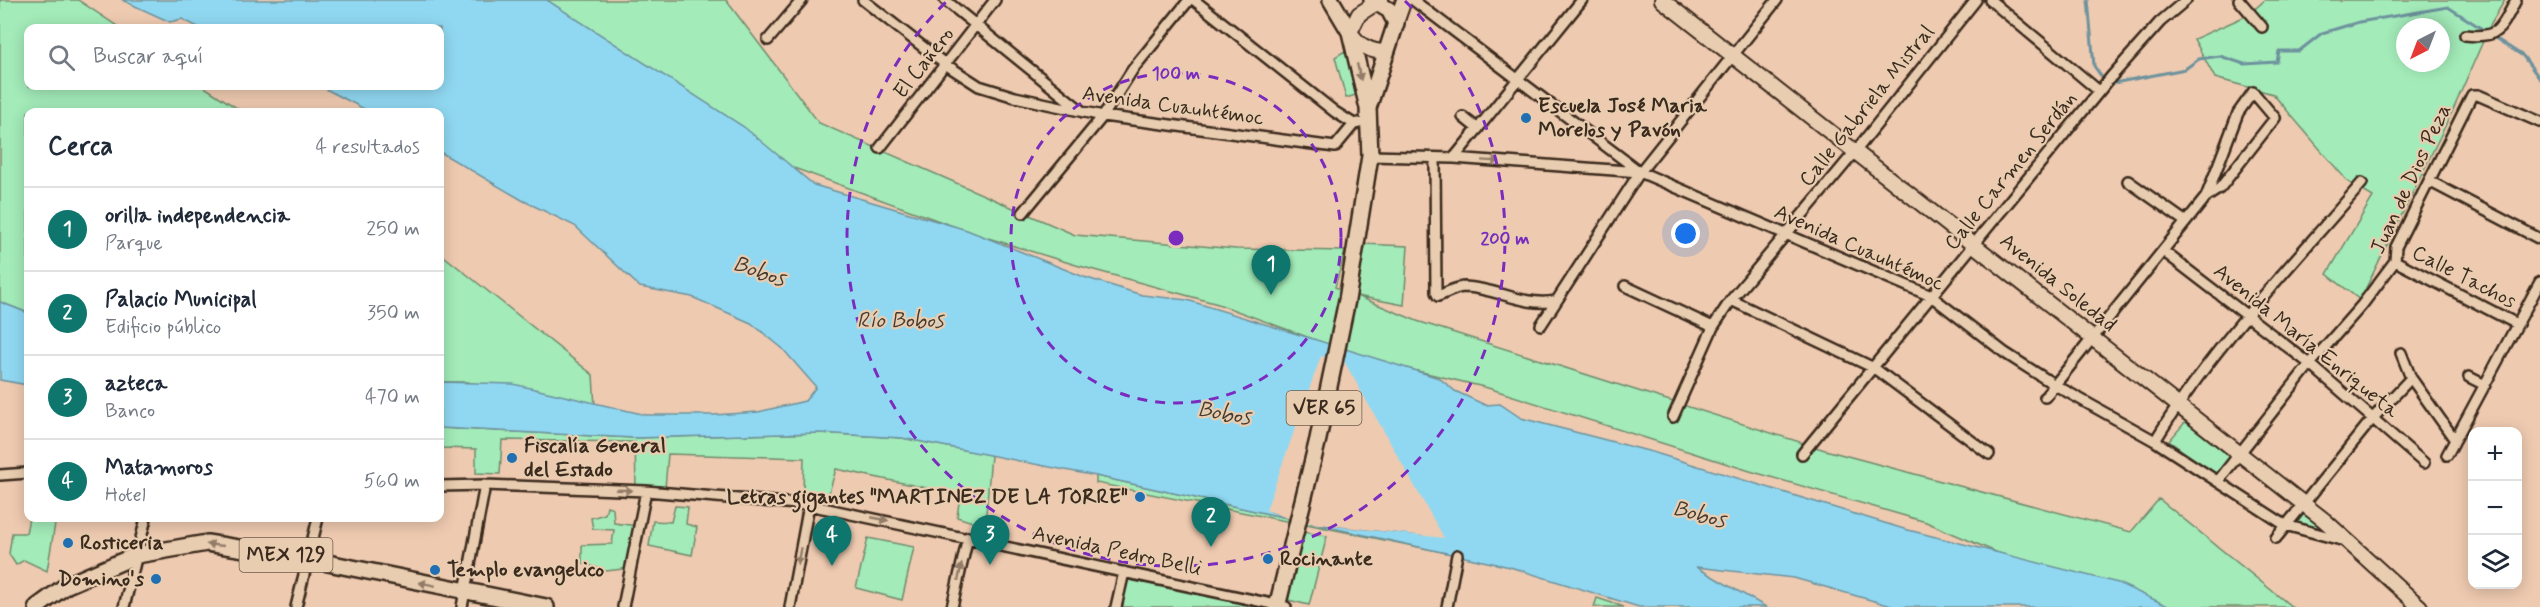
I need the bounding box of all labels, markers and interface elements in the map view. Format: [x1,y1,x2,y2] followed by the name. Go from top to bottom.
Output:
[2396,18,2450,72] north arrow
[1793,19,1941,193] street label: Calle Gabriela Mistral
[887,21,961,105] street label: El Cañero
[24,24,444,90] search box
[45,41,78,74] icon: search
[93,43,204,71] text: Buscar aquí
[1152,62,1200,86] text: 100 m
[1355,63,1365,81] one-way arrow
[1080,79,1266,133] street label: Avenida Cuauhtémoc
[1938,86,2084,256] street label: Calle Carmen Serdán
[1538,92,1708,144] place label: Escuela José Maria Morelos y Pavón
[2364,99,2458,259] street label: Juan de Dios Peza
[1519,111,1533,125] marker: Escuela José Maria Morelos y Pavón
[48,130,113,164] text: Cerca
[316,134,420,161] text: 4 resultados
[1482,156,1501,166] one-way arrow
[1770,198,1949,298] street label: Avenida Cuauhtémoc
[105,202,290,230] text: orilla independencia
[63,216,72,243] text: 1
[366,216,420,243] text: 250 m
[1671,219,1700,248] your location
[1480,227,1530,251] text: 200 m
[1994,227,2122,339] street label: Avenida Soledad
[1166,228,1186,248] centre of rings
[105,230,163,257] text: Parque
[2407,239,2521,315] street label: Calle Tachos
[1252,246,1290,295] pin: 1
[729,250,791,295] water label: Bobos
[2207,257,2405,425] street label: Avenida María Enriqueta
[105,286,257,314] text: Palacio Municipal
[63,300,72,327] text: 2
[367,300,420,327] text: 350 m
[857,307,946,335] water label: Río Bobos
[105,314,221,341] text: Edificio público
[105,370,167,398] text: azteca
[63,384,72,411] text: 3
[365,384,420,411] text: 470 m
[1286,391,1362,425] road number: VER 65
[1195,396,1255,433] water label: Bobos
[105,398,155,425] text: Banco
[2468,427,2522,589] map controls
[2468,427,2522,481] button: +
[524,432,666,484] place label: Fiscalía General del Estado
[505,451,519,465] marker: Fiscalía General del Estado
[105,454,213,482] text: Matamoros
[62,468,73,495] text: 4
[364,468,420,495] text: 560 m
[2468,481,2522,535] button: −
[105,482,146,509] text: Hotel
[727,483,1128,513] place label: Letras gigantes "MARTINEZ DE LA TORRE"
[614,485,633,495] one-way arrow
[1133,490,1147,504] marker: Letras gigantes "MARTINEZ DE LA TORRE"
[1670,495,1731,536] water label: Bobos
[1192,498,1230,547] pin: 2
[871,515,890,524] one-way arrow
[812,516,852,566] pin: 4
[970,516,1010,565] pin: 3
[1030,519,1204,583] street label: Avenida Pedro Belli
[80,529,164,557] place label: Rosticeria
[2468,535,2522,589] button: layers
[61,536,75,550] marker: Rosticeria
[240,538,332,572] road number: MEX 129
[205,540,224,550] one-way arrow
[1280,545,1374,573] place label: Rocinante
[794,547,803,566] one-way arrow
[1261,552,1275,566] marker: Rocinante
[447,556,604,586] place label: Templo evangelico
[956,562,965,581] one-way arrow
[428,563,442,577] marker: Templo evangelico
[58,565,145,593] place label: Domino's
[149,572,163,586] marker: Domino's
[417,579,436,588] one-way arrow

